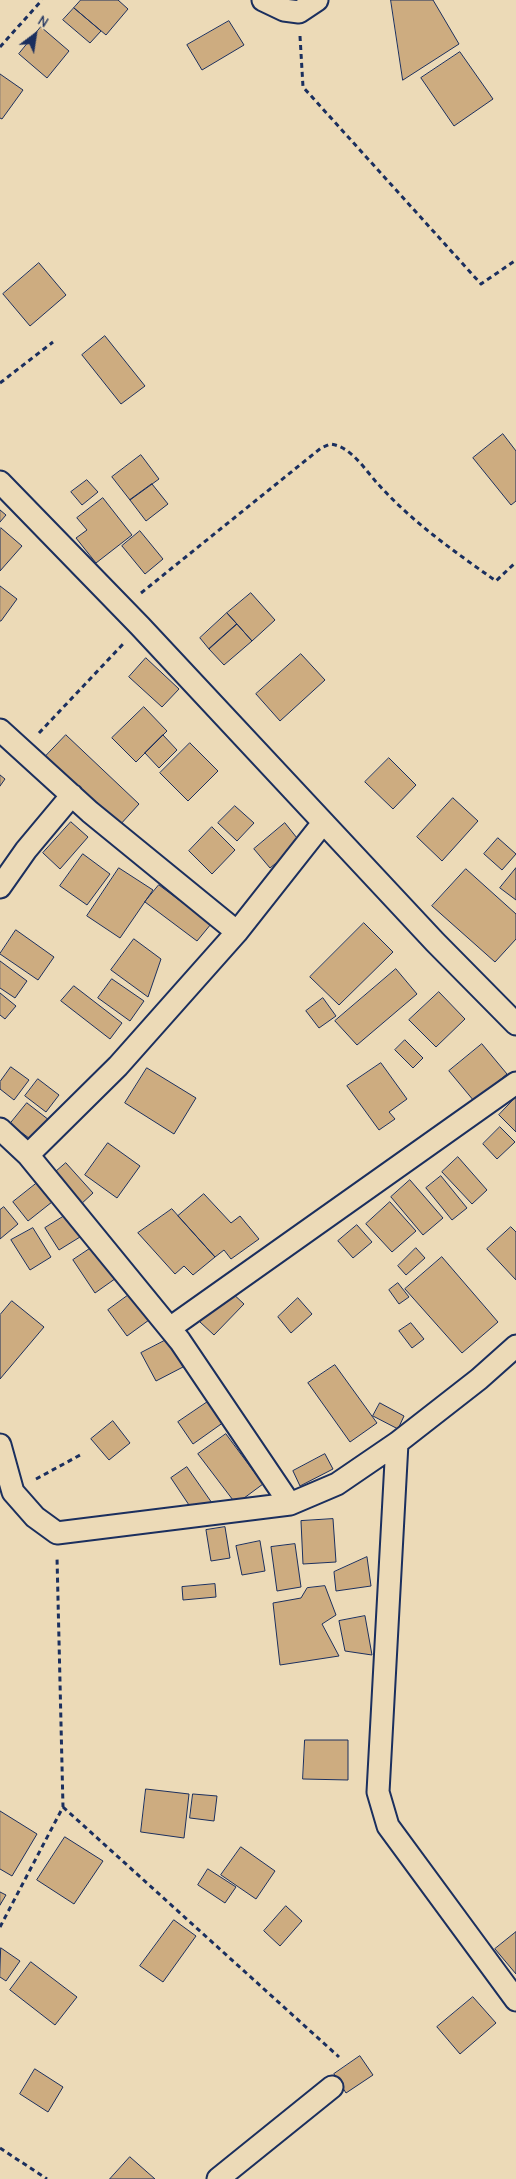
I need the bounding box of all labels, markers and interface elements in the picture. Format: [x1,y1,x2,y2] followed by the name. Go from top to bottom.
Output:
[10,10,60,60] north arrow
[35,12,51,31] text: N

